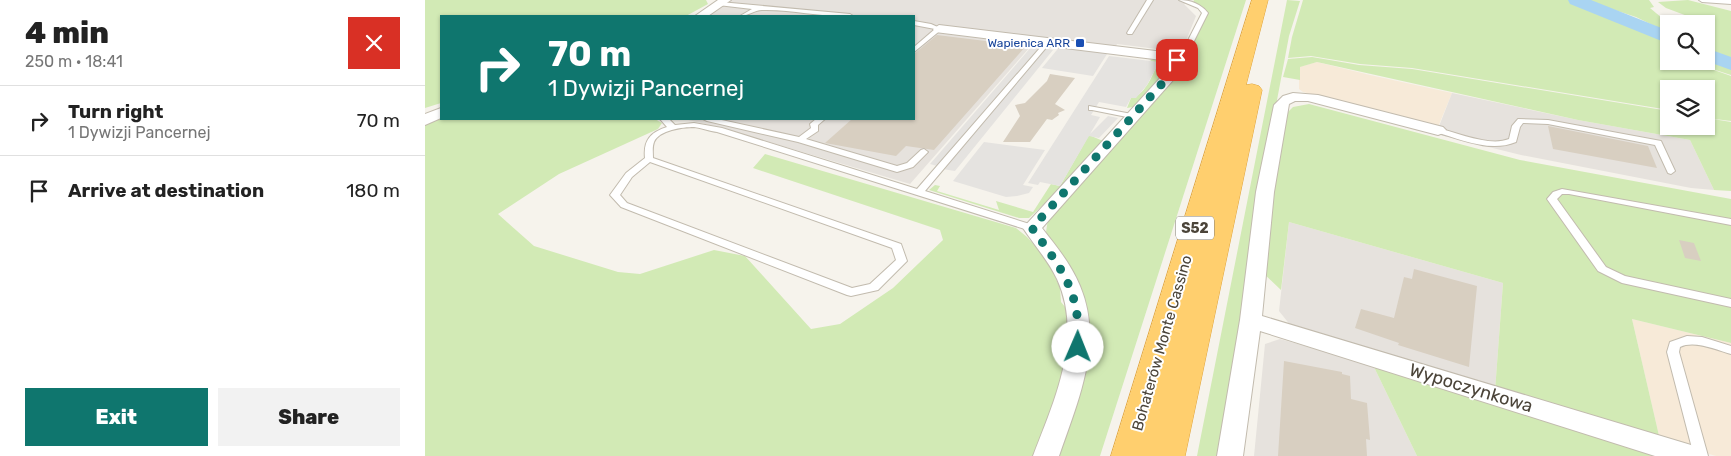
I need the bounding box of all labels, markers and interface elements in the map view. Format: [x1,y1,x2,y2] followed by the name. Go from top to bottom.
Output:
[25,15,109,51] text: 4 min
[1660,15,1715,135] map controls
[1660,15,1715,70] button: search
[348,17,400,69] button: close
[548,33,631,75] text: 70 m
[465,35,530,100] icon: right
[987,36,1070,50] place label: Wapienica ARR
[1074,37,1086,49] marker: Wapienica ARR
[1156,39,1198,81] pin
[1163,46,1191,74] icon: arrive
[25,52,123,71] text: 250 m · 18:41
[548,75,744,102] text: 1 Dywizji Pancernej
[1660,80,1715,135] button: layers
[68,100,163,123] text: Turn right
[25,107,53,135] icon: right
[357,109,400,132] text: 70 m
[68,123,211,142] text: 1 Dywizji Pancernej
[25,177,53,205] icon: arrive
[68,179,264,202] text: Arrive at destination
[346,179,400,202] text: 180 m
[1176,217,1214,240] road number: S52
[1128,253,1196,433] street label: Bohaterów Monte Cassino
[1051,320,1103,372] position arrow
[1406,359,1536,417] street label: Wypoczynkowa
[25,388,208,446] button: Exit
[218,388,400,446] button: Share

